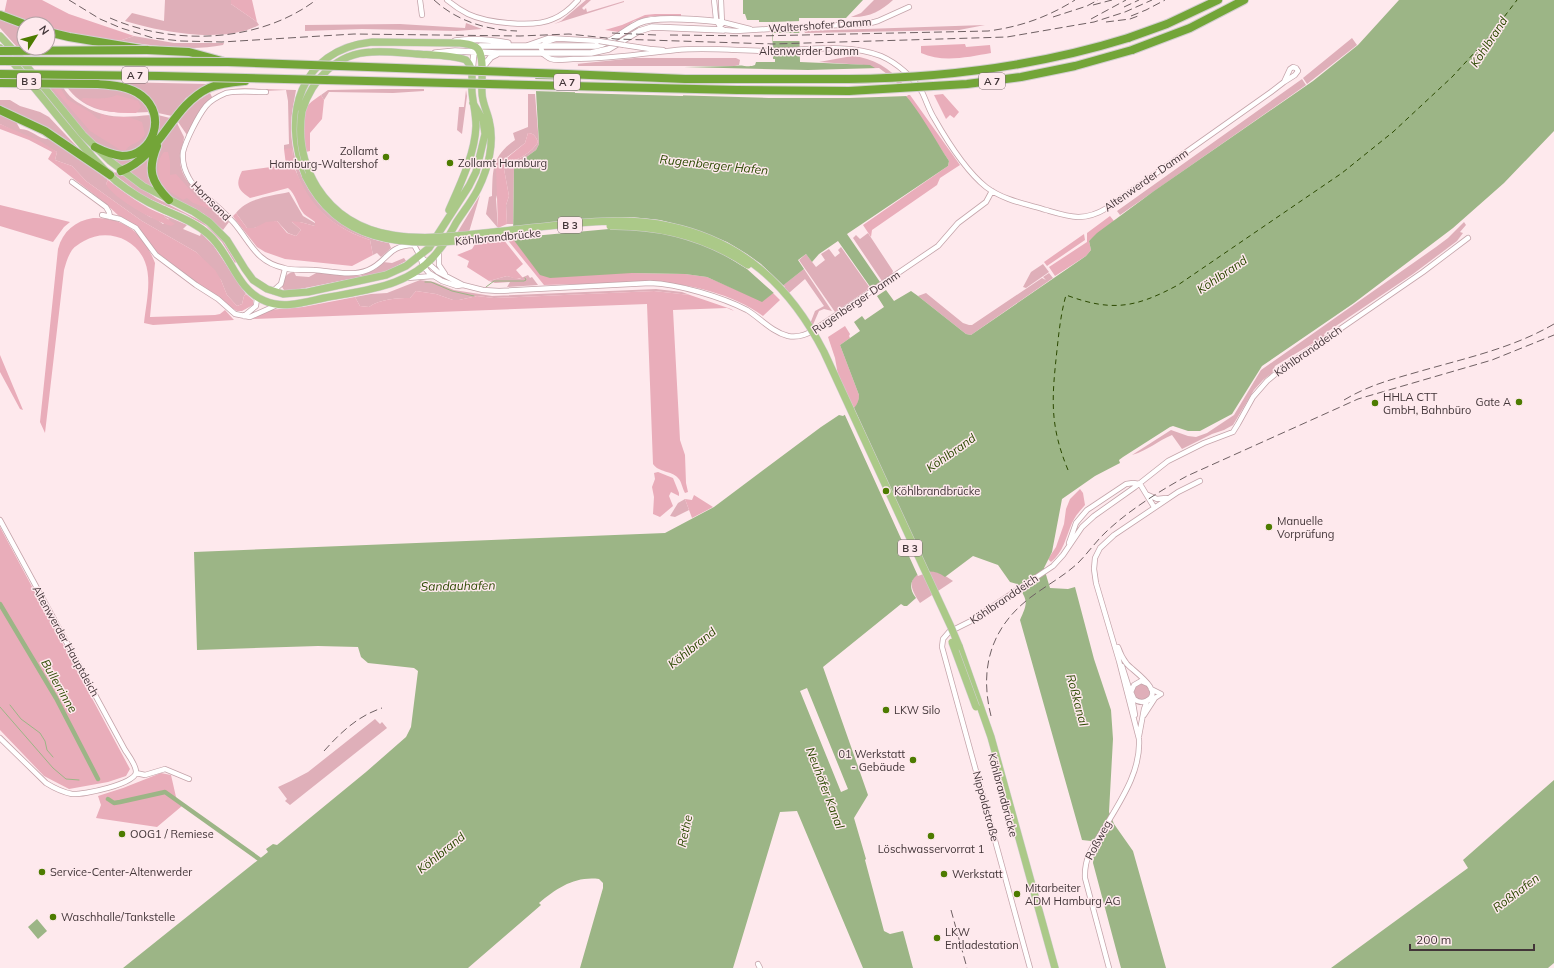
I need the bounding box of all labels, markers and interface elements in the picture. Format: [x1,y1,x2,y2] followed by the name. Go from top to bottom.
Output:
[1467,13,1511,70] water label: Köhlbrand
[768,14,872,36] street label: Waltershofer Damm
[16,16,56,56] north arrow
[36,23,52,38] text: N
[759,44,859,58] street label: Altenwerder Damm
[122,67,148,83] road number: A 7
[17,73,41,89] road number: B 3
[979,73,1005,89] road number: A 7
[554,74,580,90] road number: A 7
[269,144,378,171] place label: Zollamt Hamburg-Waltershof
[1101,146,1191,214] street label: Altenwerder Damm
[659,151,769,178] water label: Rugenberger Hafen
[381,152,391,162] marker: Zollamt Hamburg-Waltershof
[458,156,547,170] place label: Zollamt Hamburg
[445,158,455,168] marker: Zollamt Hamburg
[188,178,234,224] street label: Hornsand
[558,217,582,233] road number: B 3
[454,226,542,248] street label: Köhlbrandbrücke
[1194,252,1250,297] water label: Köhlbrand
[809,267,903,337] street label: Rugenberger Damm
[1271,322,1345,380] street label: Köhlbranddeich
[1383,390,1471,417] place label: HHLA CTT GmbH, Bahnbüro
[1476,395,1511,409] place label: Gate A
[1514,397,1524,407] marker: Gate A
[1370,398,1380,408] marker: HHLA CTT GmbH, Bahnbüro
[923,430,979,475] water label: Köhlbrand
[894,484,980,498] place label: Köhlbrandbrücke
[881,486,891,496] marker: Köhlbrandbrücke
[1277,514,1334,541] place label: Manuelle Vorprüfung
[1264,522,1274,532] marker: Manuelle Vorprüfung
[898,540,922,556] road number: B 3
[967,571,1041,627] street label: Köhlbranddeich
[421,577,495,594] water label: Sandauhafen
[30,583,102,699] street label: Altenwerder Hauptdeich
[665,623,719,671] water label: Köhlbrand
[38,656,81,716] water label: Bullerrinne
[1063,672,1092,728] water label: Roßkanal
[894,703,940,717] place label: LKW Silo
[881,705,891,715] marker: LKW Silo
[803,745,848,831] water label: Neuhöfer Kanal
[838,747,905,774] place label: 01 Werkstatt - Gebäude
[985,752,1021,838] street label: Köhlbrandbrücke
[908,755,918,765] marker: 01 Werkstatt - Gebäude
[970,769,1002,843] street label: Nippoldstraße
[674,813,695,848] water label: Rethe
[1082,818,1114,862] street label: Roßweg
[130,827,214,841] place label: OOG1 / Remiese
[414,828,468,876] water label: Köhlbrand
[117,829,127,839] marker: OOG1 / Remiese
[926,831,936,841] marker: Löschwasservorrat 1
[878,842,984,856] place label: Löschwasservorrat 1
[50,865,192,879] place label: Service-Center-Altenwerder
[37,867,47,877] marker: Service-Center-Altenwerder
[952,867,1003,881] place label: Werkstatt
[939,869,949,879] marker: Werkstatt
[1489,870,1542,915] water label: Roßhafen
[1025,881,1121,908] place label: Mitarbeiter ADM Hamburg AG
[1012,889,1022,899] marker: Mitarbeiter ADM Hamburg AG
[61,910,175,924] place label: Waschhalle/Tankstelle
[48,912,58,922] marker: Waschhalle/Tankstelle
[945,925,1019,952] place label: LKW Entladestation
[1410,926,1534,952] scale bar
[1416,932,1451,947] text: 200 m
[932,933,942,943] marker: LKW Entladestation

